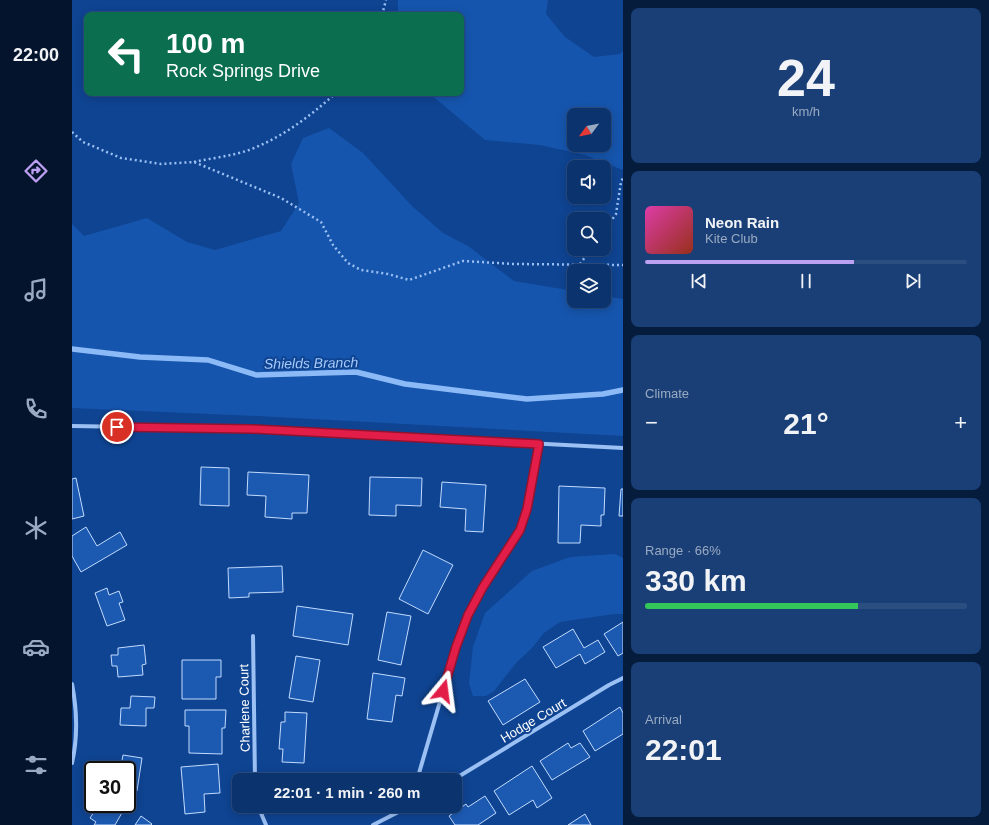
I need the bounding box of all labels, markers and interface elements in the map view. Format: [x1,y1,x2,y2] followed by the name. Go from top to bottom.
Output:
[100,28,152,80] icon: left
[166,28,245,59] text: 100 m
[13,45,59,65] text: 22:00
[777,49,835,107] text: 24
[166,61,320,81] text: Rock Springs Drive
[792,104,820,119] text: km/h
[567,108,611,152] north arrow
[567,108,611,308] map controls
[22,157,50,185] icon: directions
[567,160,611,204] button: sound
[567,212,611,256] button: search
[705,214,779,231] text: Neon Rain
[705,231,758,246] text: Kite Club
[567,264,611,308] button: layers
[688,270,710,292] icon: previous
[795,270,817,292] icon: pause
[902,270,924,292] icon: next
[22,276,50,304] icon: music
[264,354,358,372] water label: Shields Branch
[645,386,689,401] text: Climate
[22,395,50,423] icon: phone
[783,407,829,440] text: 21°
[100,410,134,444] pin
[645,410,658,435] text: −
[954,410,967,435] text: +
[106,416,128,438] icon: arrive
[22,514,50,542] icon: climate
[645,543,721,558] text: Range · 66%
[645,564,747,597] text: 330 km
[22,633,50,661] icon: car
[236,663,253,752] street label: Charlene Court
[422,670,464,712] position arrow
[498,695,569,746] street label: Hodge Court
[645,712,682,727] text: Arrival
[645,733,722,766] text: 22:01
[22,751,50,779] icon: filters
[84,761,136,813] speed limit sign: 30
[274,784,420,801] text: 22:01 · 1 min · 260 m

